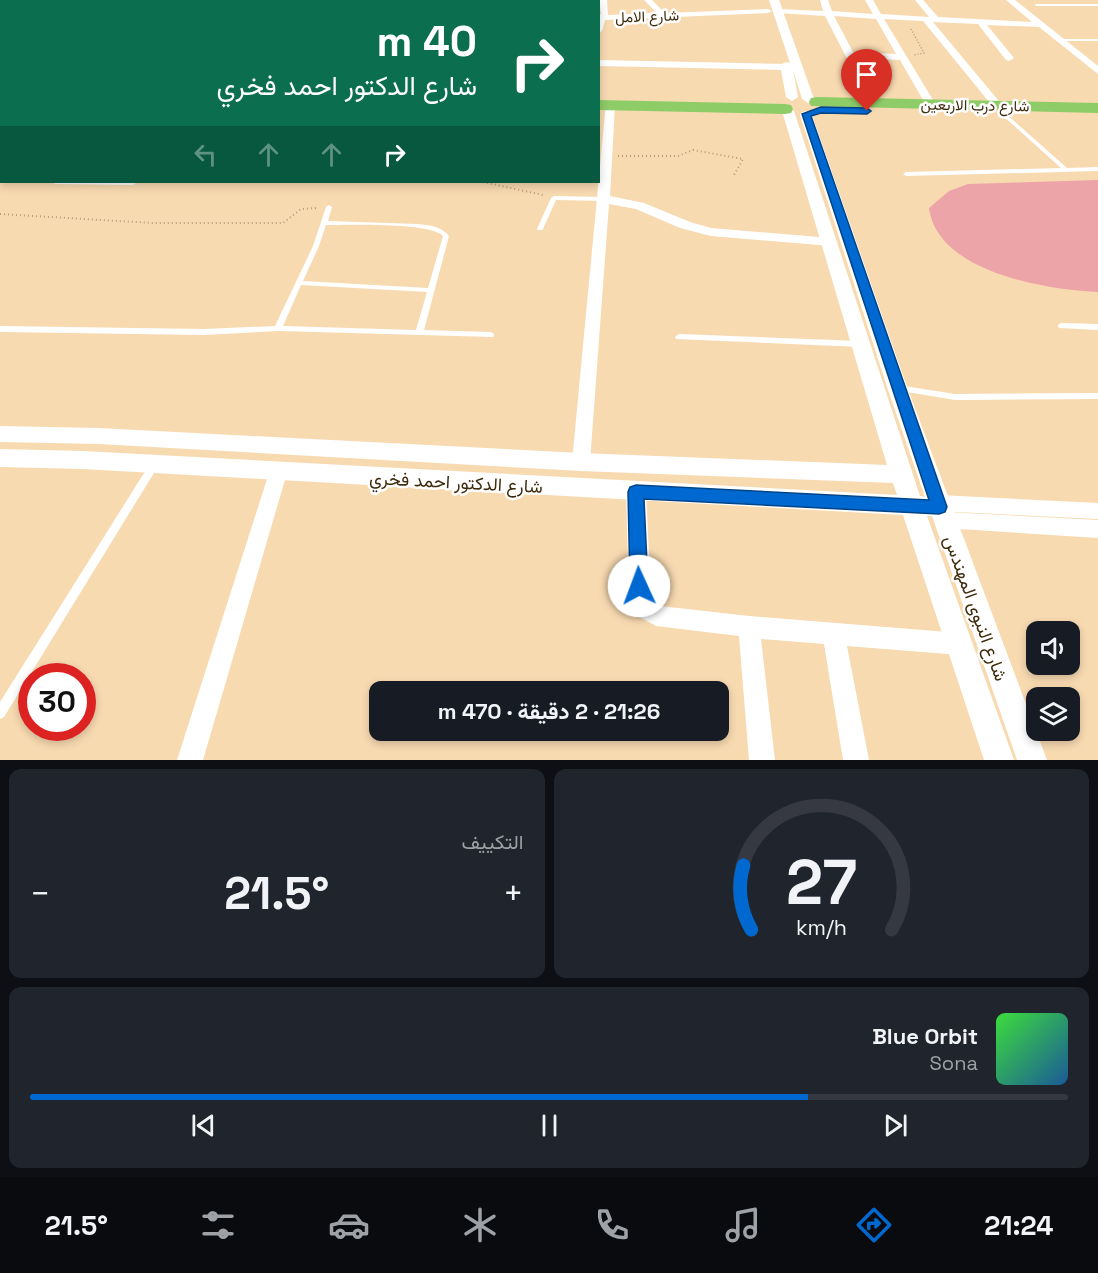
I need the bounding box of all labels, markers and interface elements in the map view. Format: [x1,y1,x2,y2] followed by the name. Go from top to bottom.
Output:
[615,5,680,29] street label: شارع الامل
[377,15,477,68] text: 40 m
[498,24,576,102] icon: right
[841,49,892,111] pin
[850,58,883,91] icon: arrive
[216,68,477,103] text: شارع الدكتور احمد فخري
[920,95,1030,117] street label: شارع درب الاربعين
[189,138,222,171] icon: left
[252,138,285,171] icon: ahead
[315,138,348,171] icon: ahead
[378,138,411,171] icon: right
[368,466,543,502] street label: شارع الدكتور احمد فخري
[938,532,1013,684] street label: شارع النبوى المهندس
[607,554,671,618] position arrow
[1026,621,1080,741] map controls
[1026,621,1080,675] button: sound
[18,663,96,741] speed limit sign: 30
[1026,687,1080,741] button: layers
[438,697,660,725] text: 21:26 · 2 دقيقة · 470 m
[461,829,524,855] text: التكييف
[786,843,857,922] text: 27
[224,865,329,922] text: 21.5°
[30,873,50,915] text: −
[503,873,524,915] text: +
[796,915,847,942] text: km/h
[872,1022,978,1050] text: Blue Orbit
[930,1050,978,1076] text: Sona
[187,1109,220,1142] icon: previous
[533,1109,566,1142] icon: pause
[879,1109,912,1142] icon: next
[197,1204,239,1246] icon: filters
[328,1204,370,1246] icon: car
[459,1204,501,1246] icon: climate
[591,1204,633,1246] icon: phone
[722,1204,764,1246] icon: music
[853,1204,895,1246] icon: directions
[45,1208,108,1243] text: 21.5°
[984,1208,1053,1243] text: 21:24

